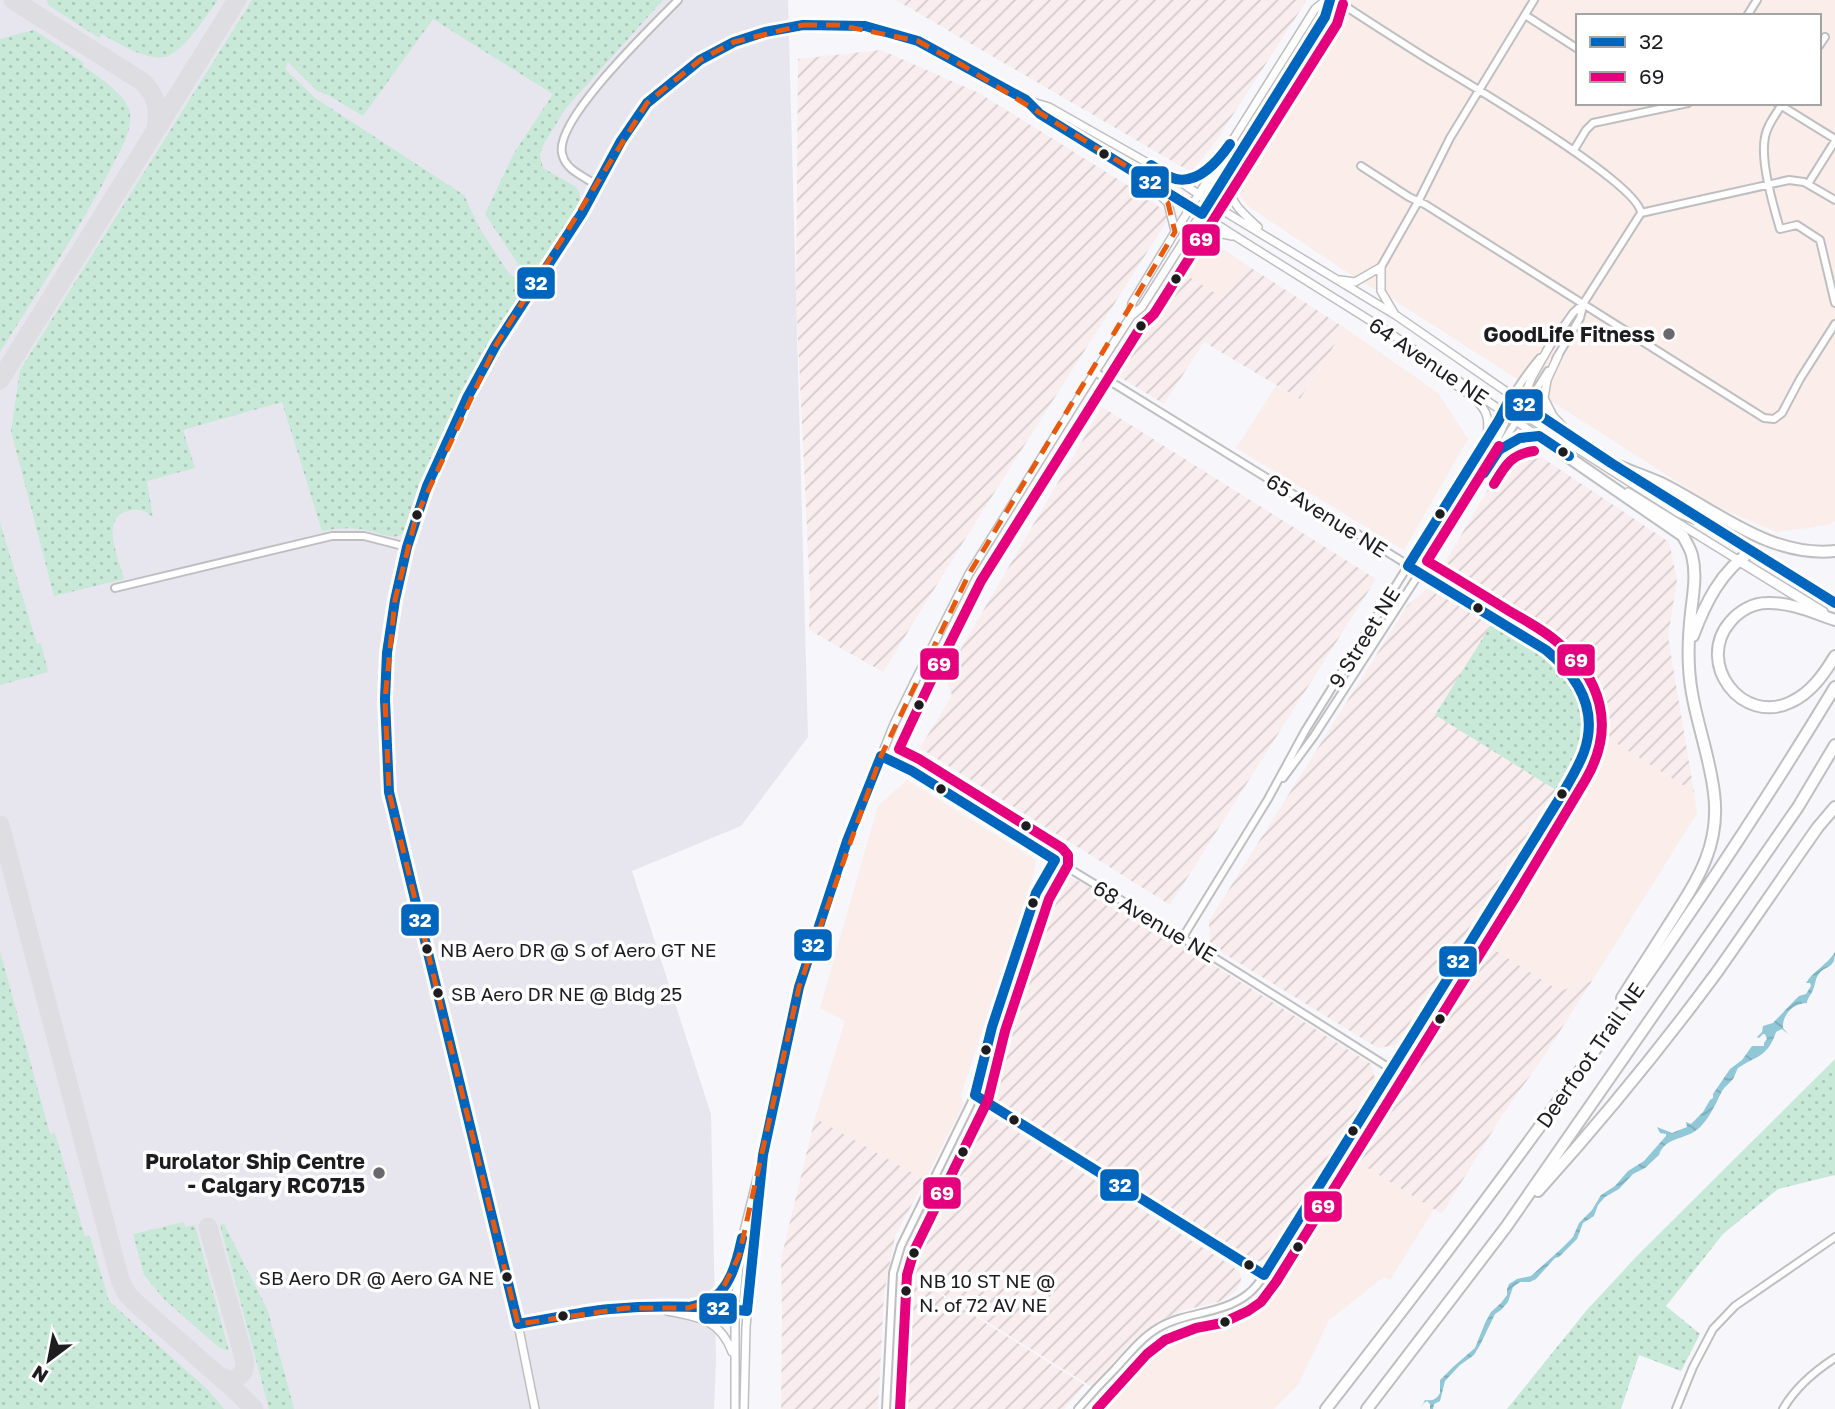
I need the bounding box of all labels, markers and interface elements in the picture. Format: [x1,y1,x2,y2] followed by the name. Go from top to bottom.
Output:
[1576,14,1821,105] legend
[1639,28,1663,54] text: 32
[1639,63,1664,89] text: 69
[1097,147,1111,161] unlabelled marker
[1130,165,1170,199] line badge: 32
[1138,170,1162,193] text: 32
[1181,223,1221,257] line badge: 69
[1189,227,1213,250] text: 69
[516,266,556,300] line badge: 32
[524,271,548,294] text: 32
[1169,272,1183,286] unlabelled marker
[1364,311,1494,411] street label: 64 Avenue NE
[1134,319,1148,333] unlabelled marker
[1483,321,1655,347] place label: GoodLife Fitness
[1661,326,1677,342] marker: GoodLife Fitness
[1504,388,1544,422] line badge: 32
[1512,392,1536,415] text: 32
[1556,445,1570,459] unlabelled marker
[1261,467,1393,563] street label: 65 Avenue NE
[1433,507,1447,521] unlabelled marker
[410,508,424,522] unlabelled marker
[1323,582,1405,692] street label: 9 Street NE
[1471,601,1485,615] unlabelled marker
[1556,643,1596,677] line badge: 69
[919,647,960,681] line badge: 69
[1564,648,1588,671] text: 69
[927,652,951,675] text: 69
[912,698,926,712] unlabelled marker
[934,782,948,796] unlabelled marker
[1555,787,1569,801] unlabelled marker
[1019,819,1033,833] unlabelled marker
[1089,874,1221,968] street label: 68 Avenue NE
[1026,896,1040,910] unlabelled marker
[400,903,440,937] line badge: 32
[408,908,432,931] text: 32
[793,928,833,962] line badge: 32
[801,933,825,956] text: 32
[440,938,716,961] place label: NB Aero DR @ S of Aero GT NE
[420,942,434,956] marker: NB Aero DR @ S of Aero GT NE
[1438,945,1478,978] line badge: 32
[1446,949,1470,972] text: 32
[1530,977,1650,1133] street label: Deerfoot Trail NE
[451,982,682,1005] place label: SB Aero DR NE @ Bldg 25
[431,986,445,1000] marker: SB Aero DR NE @ Bldg 25
[1433,1012,1447,1026] unlabelled marker
[979,1043,993,1057] unlabelled marker
[1007,1113,1021,1127] unlabelled marker
[1346,1124,1360,1138] unlabelled marker
[956,1145,970,1159] unlabelled marker
[145,1148,365,1198] place label: Purolator Ship Centre - Calgary RC0715
[371,1165,387,1181] marker: Purolator Ship Centre - Calgary RC0715
[1099,1168,1140,1202] line badge: 32
[1108,1173,1132,1196] text: 32
[922,1176,962,1210] line badge: 69
[930,1181,954,1204] text: 69
[1303,1190,1343,1223] line badge: 69
[1311,1194,1335,1217] text: 69
[1291,1240,1305,1254] unlabelled marker
[907,1246,921,1260] unlabelled marker
[1242,1258,1256,1272] unlabelled marker
[259,1266,494,1289] place label: SB Aero DR @ Aero GA NE
[919,1269,1055,1316] place label: NB 10 ST NE @ N. of 72 AV NE
[500,1270,514,1284] marker: SB Aero DR @ Aero GA NE
[899,1284,913,1298] marker: NB 10 ST NE @ N. of 72 AV NE
[698,1292,738,1325] line badge: 32
[706,1296,730,1319] text: 32
[556,1309,570,1323] unlabelled marker
[1218,1315,1232,1329] unlabelled marker
[14,1325,84,1395] north arrow
[28,1361,52,1388] text: N

